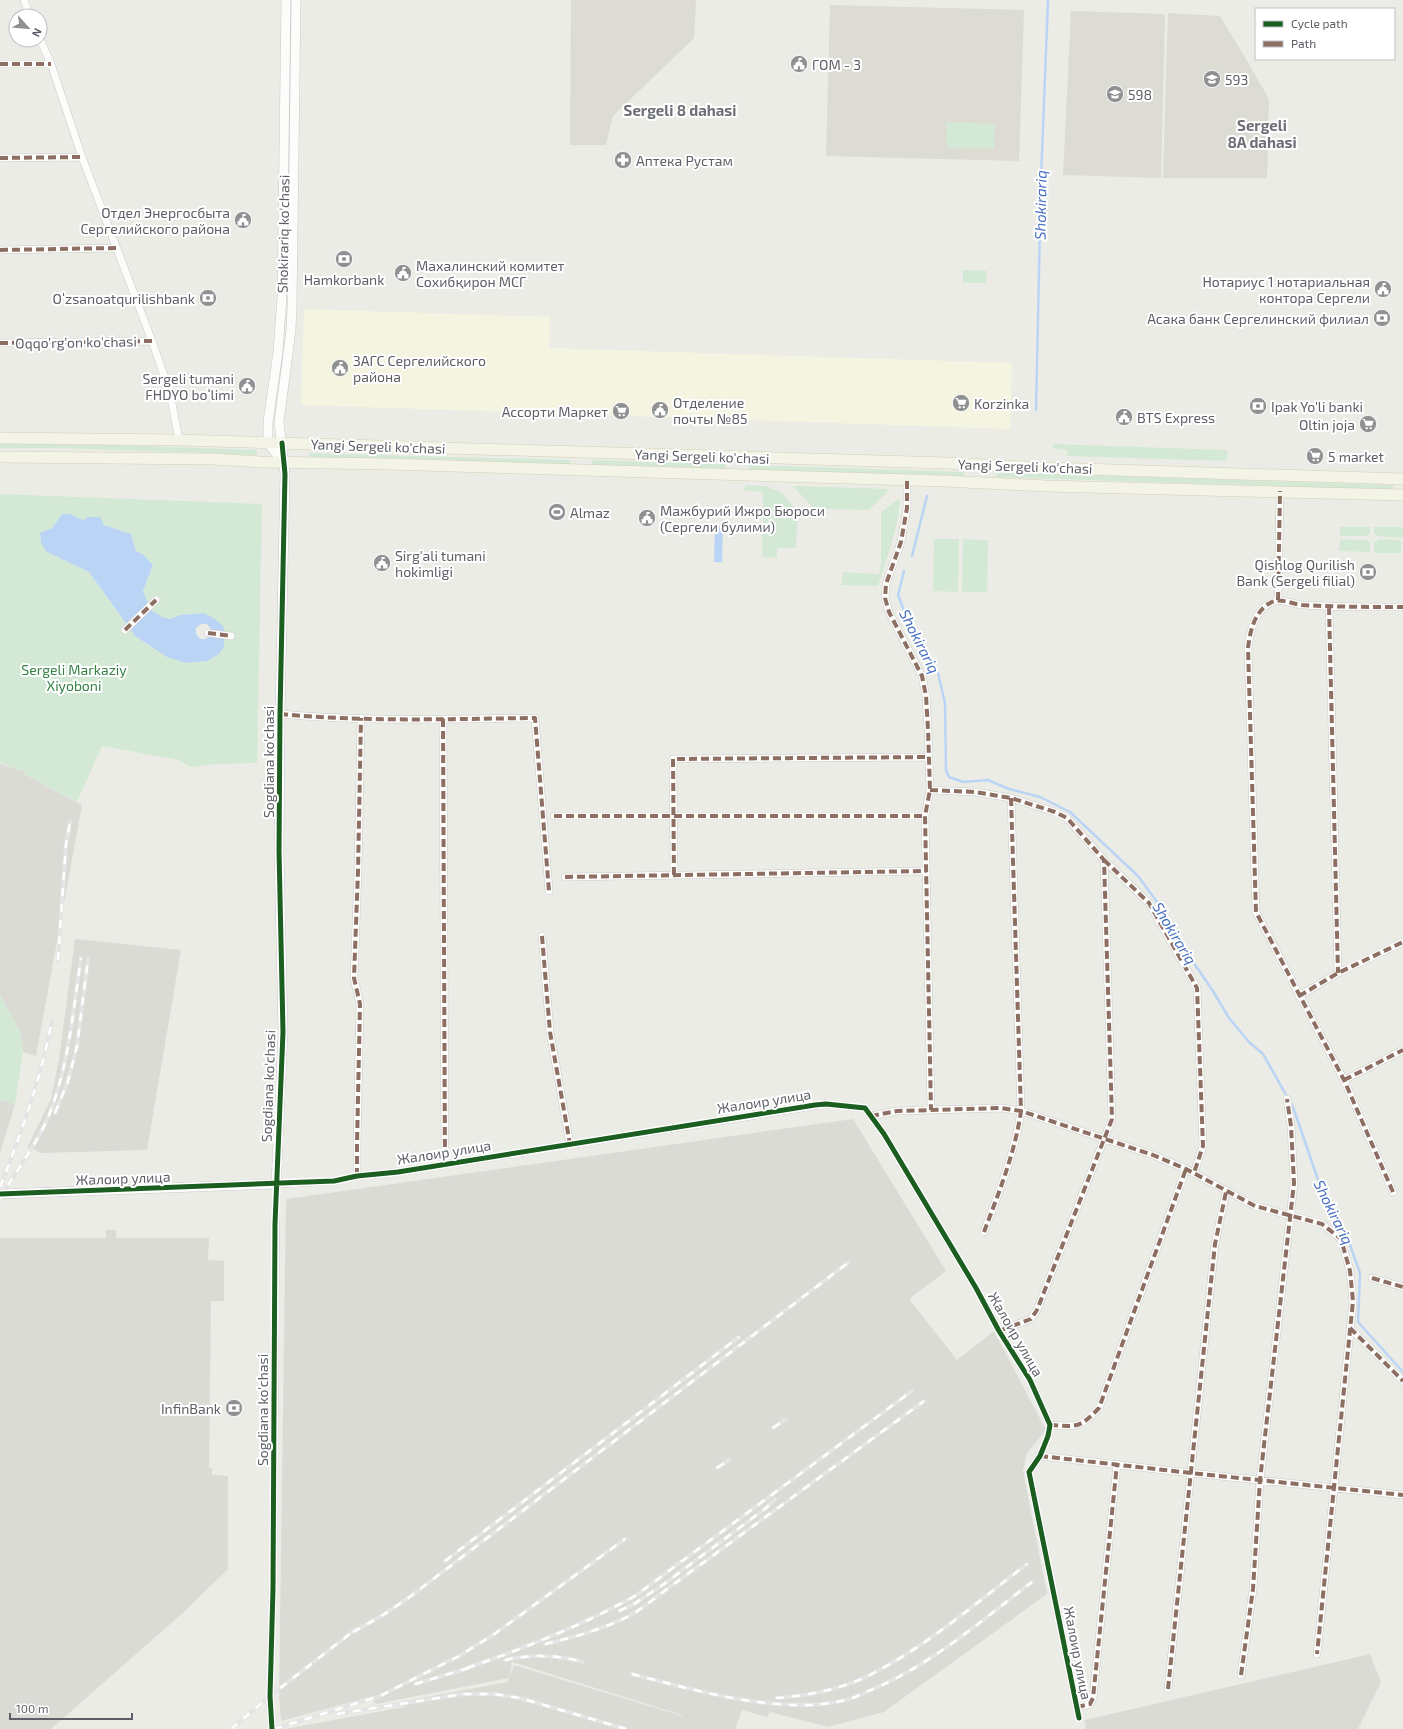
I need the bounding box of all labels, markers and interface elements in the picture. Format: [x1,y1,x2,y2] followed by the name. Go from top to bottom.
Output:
[8,8,48,48] north arrow
[1255,8,1395,60] legend
[1291,16,1348,30] text: Cycle path
[30,26,45,39] text: N
[1291,36,1316,50] text: Path
[789,54,809,74] public building icon: ГОМ - 3
[812,56,861,73] place label: ГОМ - 3
[1202,69,1222,89] school or university icon: 593
[1225,71,1248,88] place label: 593
[1105,84,1125,104] school or university icon: 598
[1128,86,1152,103] place label: 598
[624,101,736,119] district label: Sergeli 8 dahasi
[1227,116,1297,151] district label: Sergeli 8A dahasi
[613,150,633,170] pharmacy icon: Аптека Рустам
[636,152,733,169] place label: Аптека Рустам
[1030,170,1050,240] water label: Shokirariq
[273,175,293,293] street label: Shokirariq ko'chasi
[80,204,230,237] place label: Отдел Энергосбыта Сергелийского района
[233,210,253,230] public building icon: Отдел Энергосбыта Сергелийского района
[334,249,354,269] bank icon: Hamkorbank
[416,257,565,290] place label: Махалинский комитет Сохибқирон МСГ
[393,263,413,283] public building icon: Махалинский комитет Сохибқирон МСГ
[304,271,384,288] place label: Hamkorbank
[1202,273,1370,306] place label: Нотариус 1 нотариальная контора Сергели
[1373,279,1393,299] public building icon: Нотариус 1 нотариальная контора Сергели
[198,288,218,308] bank icon: Oʻzsanoatqurilishbank
[53,290,195,307] place label: Oʻzsanoatqurilishbank
[1372,308,1392,328] bank icon: Асака банк Сергелинский филиал
[1147,310,1369,327] place label: Асака банк Сергелинский филиал
[15,332,137,352] street label: Oqqo’rg’on ko'chasi
[353,352,486,385] place label: ЗАГС Сергелийского района
[330,358,350,378] public building icon: ЗАГС Сергелийского района
[142,370,234,403] place label: Sergeli tumani FHDYO boʻlimi
[237,376,257,396] public building icon: Sergeli tumani FHDYO boʻlimi
[951,393,971,413] supermarket icon: Korzinka
[673,394,748,427] place label: Отделение почты №85
[974,395,1029,412] place label: Korzinka
[1248,396,1268,416] bank icon: Ipak Yo'li banki
[1271,398,1363,415] place label: Ipak Yo'li banki
[650,400,670,420] public building icon: Отделение почты №85
[611,401,631,421] supermarket icon: Ассорти Маркет
[502,403,608,420] place label: Ассорти Маркет
[1114,407,1134,427] public building icon: BTS Express
[1137,409,1215,426] place label: BTS Express
[1358,414,1378,434] supermarket icon: Oltin joja
[1299,416,1355,433] place label: Oltin joja
[310,435,446,457] street label: Yangi Sergeli ko'chasi
[634,445,770,467] street label: Yangi Sergeli ko'chasi
[1305,446,1325,466] supermarket icon: 5 market
[1328,448,1384,465] place label: 5 market
[957,455,1093,477] street label: Yangi Sergeli ko'chasi
[547,502,567,522] sports icon: Almaz
[660,502,825,535] place label: Мажбурий Ижро Бюроси (Сергели булими)
[570,504,610,521] place label: Almaz
[637,508,657,528] public building icon: Мажбурий Ижро Бюроси (Сергели булими)
[395,547,486,580] place label: Sirg'ali tumani hokimligi
[372,553,392,573] public building icon: Sirg'ali tumani hokimligi
[1236,556,1355,589] place label: Qishlog Qurilish Bank (Sergeli filial)
[1358,562,1378,582] bank icon: Qishlog Qurilish Bank (Sergeli filial)
[896,606,944,676] water label: Shokirariq
[21,661,127,694] park label: Sergeli Markaziy Xiyoboni
[260,706,277,818] street label: Sogdiana ko'chasi
[1149,899,1201,967] water label: Shokirariq
[258,1030,278,1142] street label: Sogdiana ko'chasi
[716,1085,812,1117] street label: Жалоир улица
[396,1136,492,1168] street label: Жалоир улица
[75,1168,171,1188] street label: Жалоир улица
[1311,1177,1357,1247] water label: Shokirariq
[985,1289,1047,1379] street label: Жалоир улица
[254,1354,271,1466] street label: Sogdiana ko'chasi
[224,1398,244,1418] bank icon: InfinBank
[161,1400,221,1417] place label: InfinBank
[1061,1605,1095,1701] street label: Жалоир улица
[10,1695,132,1721] scale bar
[16,1701,48,1715] text: 100 m

